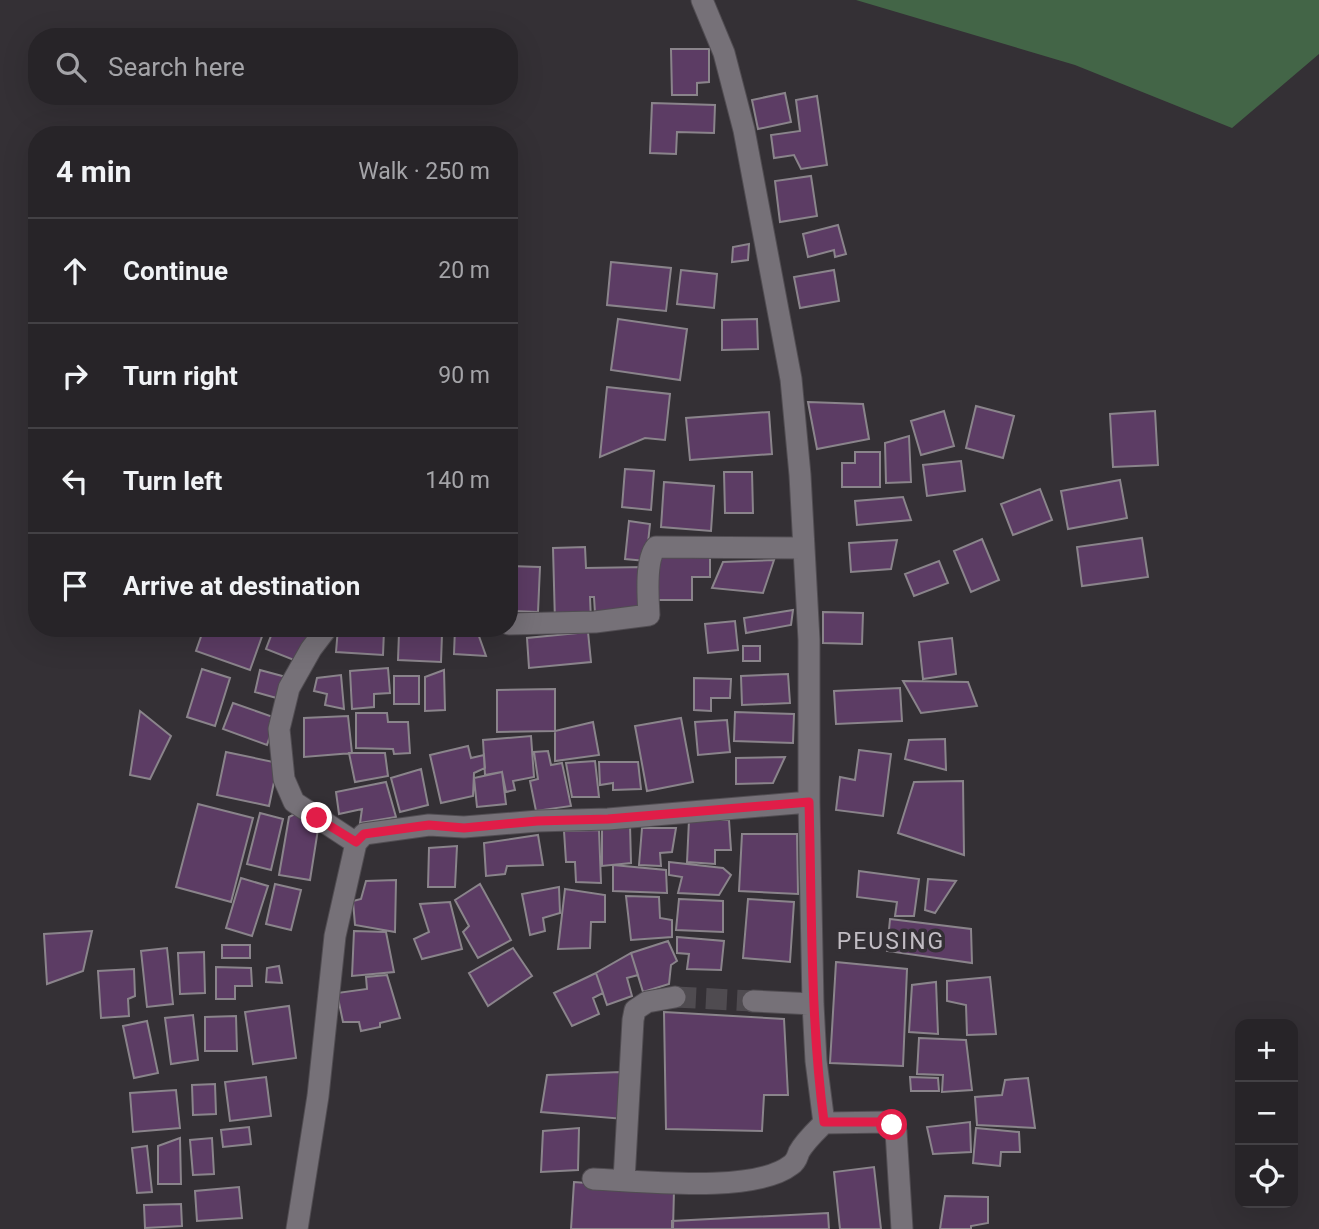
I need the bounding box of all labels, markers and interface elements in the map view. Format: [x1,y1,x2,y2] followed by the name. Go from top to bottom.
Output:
[28,28,518,105] search box
[52,48,90,86] icon: search
[108,52,245,82] text: Search here
[56,154,131,189] text: 4 min
[358,158,490,185] text: Walk · 250 m
[56,252,94,290] icon: ahead
[123,256,228,286] text: Continue
[438,257,490,284] text: 20 m
[56,357,94,395] icon: right
[123,361,238,391] text: Turn right
[438,362,490,389] text: 90 m
[56,462,94,500] icon: left
[123,466,222,496] text: Turn left
[425,467,490,494] text: 140 m
[56,567,94,605] icon: arrive
[123,571,360,601] text: Arrive at destination
[301,802,332,833] route end
[837,928,945,955] district label: PEUSING
[1235,1019,1298,1208] map controls
[1235,1019,1298,1082] button: +
[1235,1082,1298,1145] button: −
[876,1109,907,1140] route start
[1235,1145,1298,1208] button: locate

